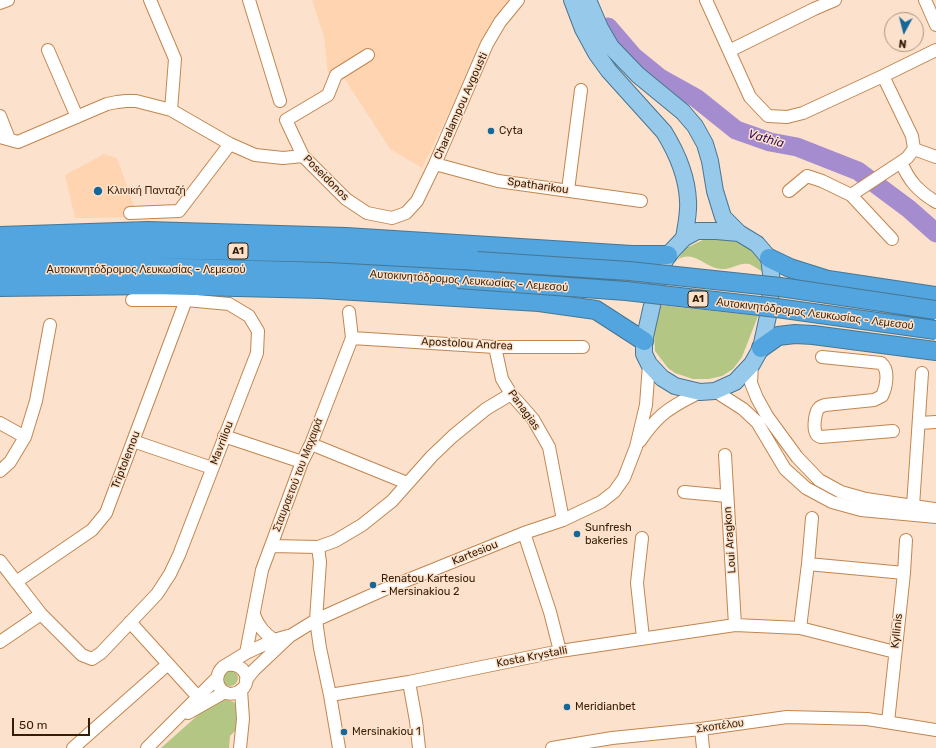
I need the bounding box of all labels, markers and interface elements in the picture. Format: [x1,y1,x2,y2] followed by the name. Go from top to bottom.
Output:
[884,12,924,52] north arrow
[898,36,907,50] text: N
[431,50,491,162] street label: Charalampou Avgousti
[499,124,523,138] place label: Cyta
[486,126,496,136] marker: Cyta
[746,127,786,151] water label: Vathia
[300,152,352,204] street label: Poseidonos
[507,175,569,197] street label: Spatharikou
[107,184,186,198] place label: Κλινική Πανταζή
[92,185,104,197] marker: Κλινική Πανταζή
[228,243,248,259] road number: A1
[47,263,245,277] street label: Αυτοκινητόδρομος Λευκωσίας - Λεμεσού
[369,267,569,295] street label: Αυτοκινητόδρομος Λευκωσίας - Λεμεσού
[688,291,708,307] road number: A1
[715,295,915,333] street label: Αυτοκινητόδρομος Λευκωσίας - Λεμεσού
[421,335,513,353] street label: Apostolou Andrea
[505,387,543,433] street label: Panagias
[270,416,326,534] street label: Σταυραετού του Μαχαιρά
[208,419,236,467] street label: Mavriliou
[109,429,143,491] street label: Triptolemou
[721,506,739,574] street label: Loui Aragkon
[585,521,632,547] place label: Sunfresh bakeries
[572,529,582,539] marker: Sunfresh bakeries
[450,538,500,568] street label: Kartesiou
[381,572,475,598] place label: Renatou Kartesiou - Mersinakiou 2
[368,580,378,590] marker: Renatou Kartesiou - Mersinakiou 2
[889,613,905,649] street label: Kyllinis
[495,644,569,670] street label: Kosta Krystalli
[575,700,636,714] place label: Meridianbet
[562,702,572,712] marker: Meridianbet
[14,710,92,736] scale bar
[695,716,745,736] street label: Σκοπέλου
[19,718,47,732] text: 50 m
[352,725,421,739] place label: Mersinakiou 1
[339,727,349,737] marker: Mersinakiou 1

